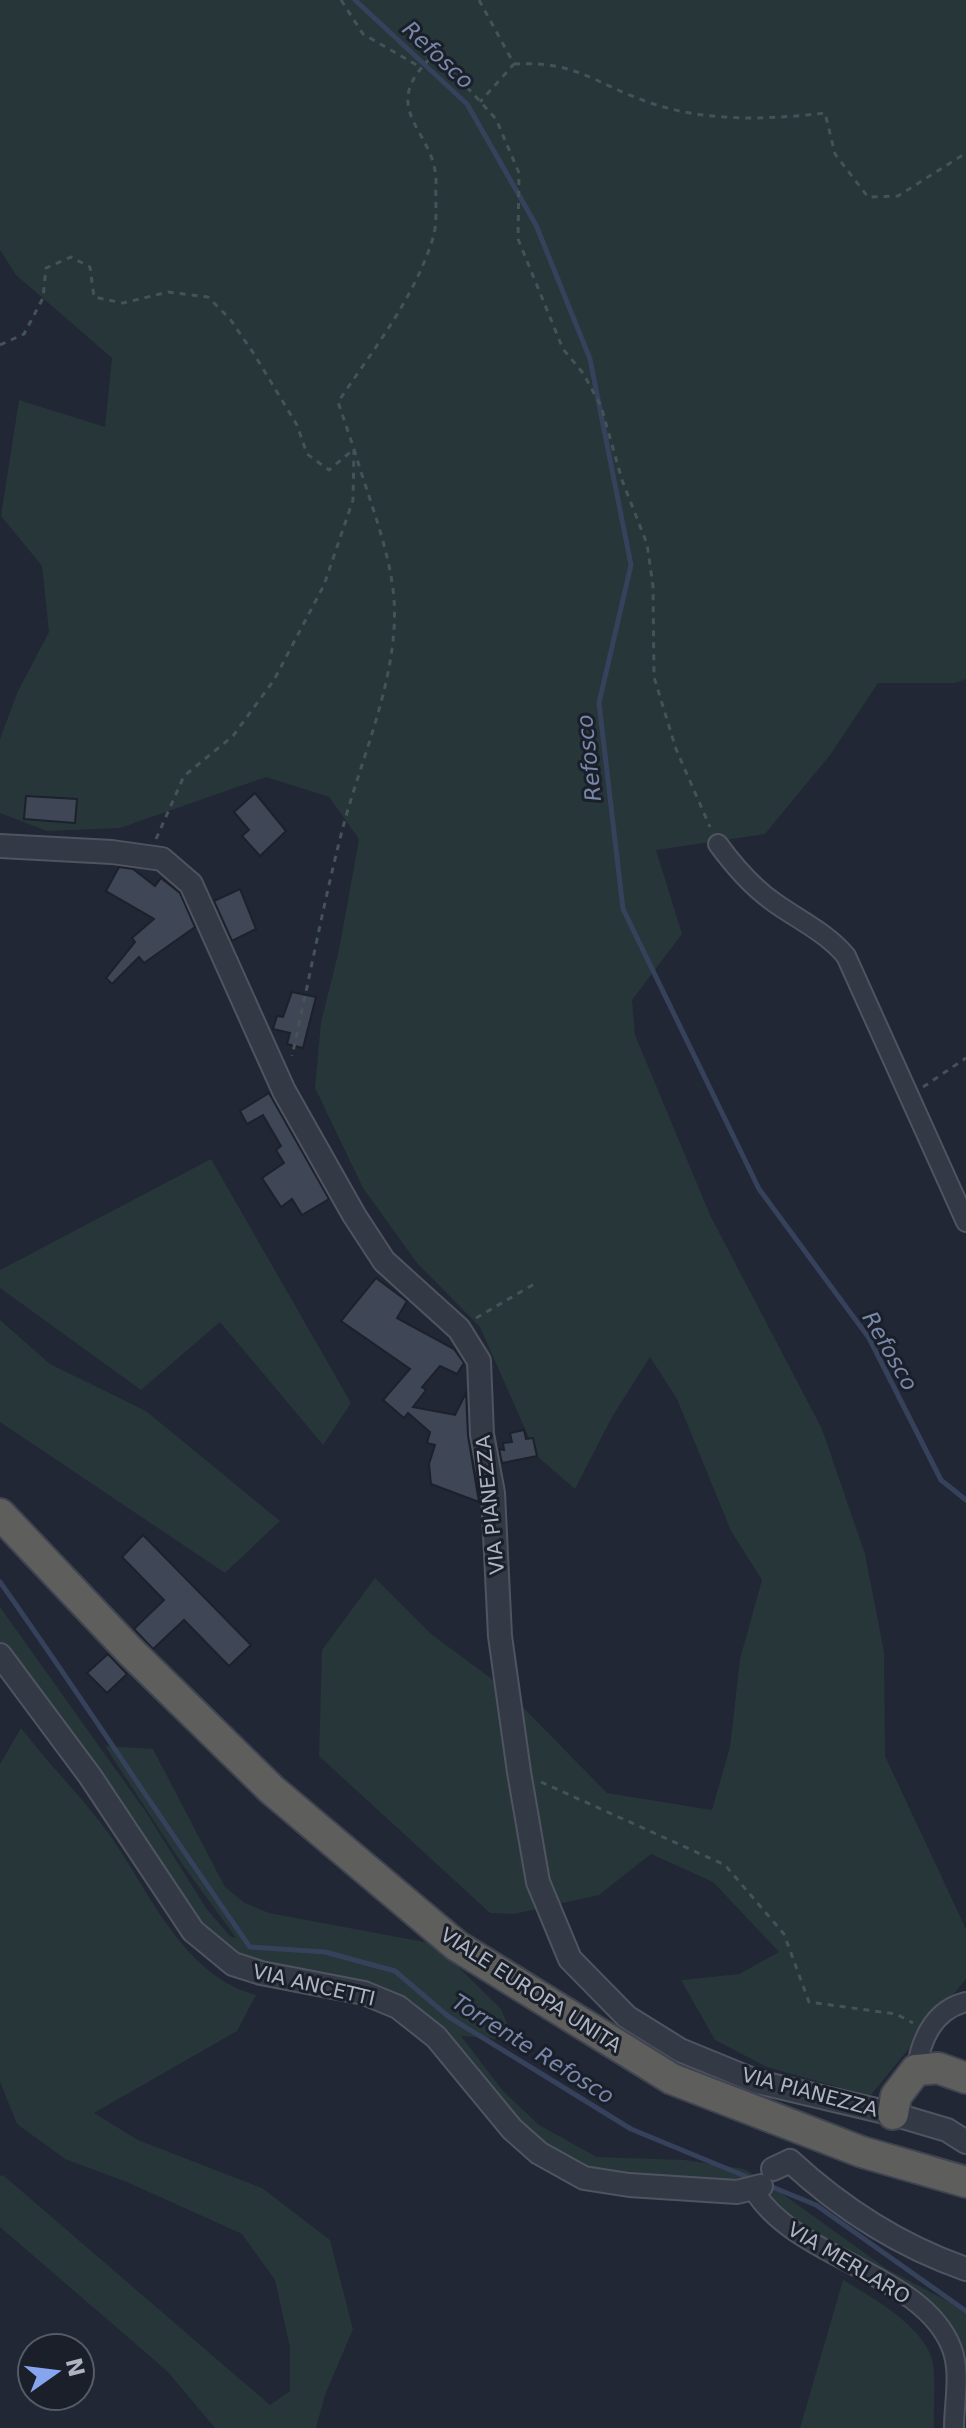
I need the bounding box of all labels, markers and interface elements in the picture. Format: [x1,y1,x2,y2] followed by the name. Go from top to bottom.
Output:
[398,16,478,94] water label: Refosco
[572,713,606,803] water label: Refosco
[857,1307,923,1395] water label: Refosco
[471,1434,509,1576] street label: VIA PIANEZZA
[436,1922,626,2058] street label: VIALE EUROPA UNITA
[250,1959,378,2011] street label: VIA ANCETTI
[448,1989,618,2109] water label: Torrente Refosco
[739,2062,881,2122] street label: VIA PIANEZZA
[784,2217,914,2309] street label: VIA MERLARO
[16,2332,96,2412] north arrow
[61,2355,89,2379] text: N

